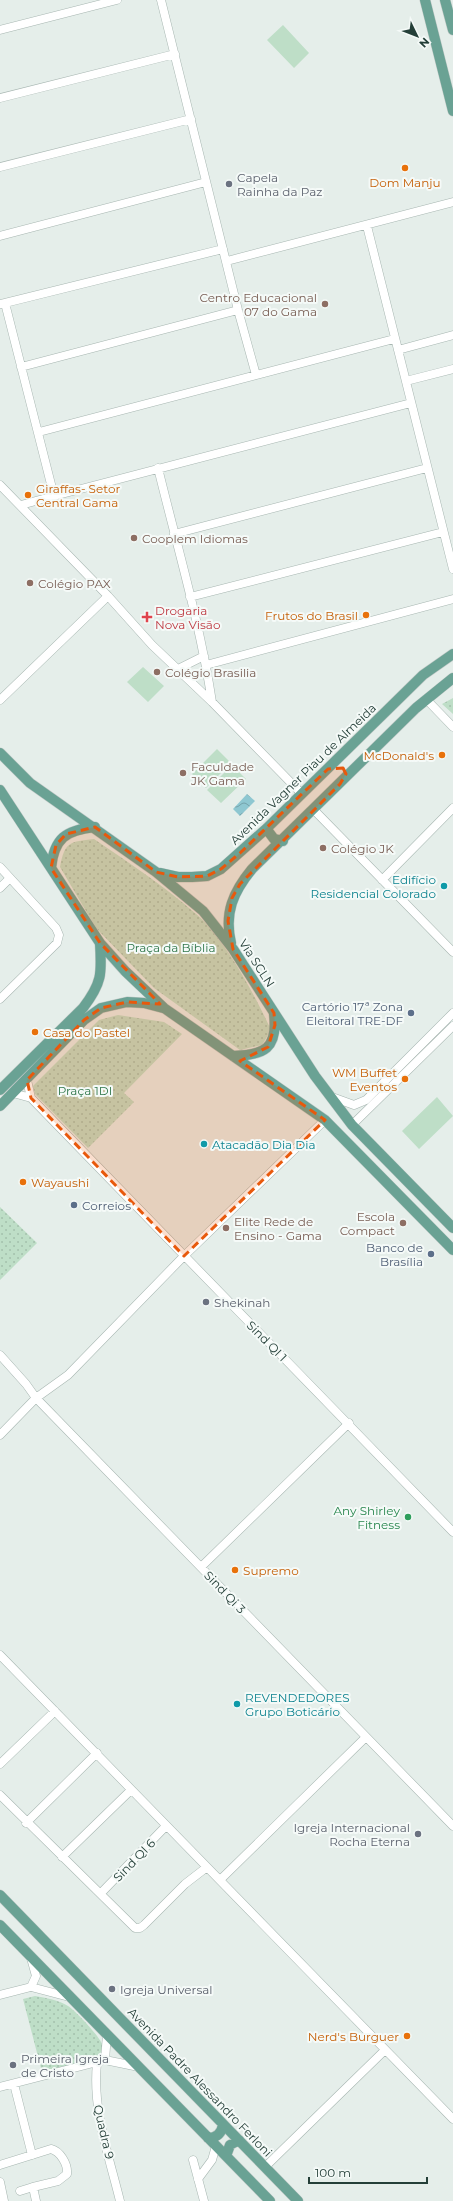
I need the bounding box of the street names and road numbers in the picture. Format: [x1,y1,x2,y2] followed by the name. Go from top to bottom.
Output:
[227,700,379,848] street label: Avenida Vagner Piau de Almeida
[236,936,278,990] street label: Via SCLN
[244,1318,290,1364] street label: Sind QI 1
[201,1568,249,1617] street label: Sind Qi 3
[110,1835,158,1885] street label: Sind QI 6
[125,2004,275,2160] street label: Avenida Padre Alessandro Ferloni
[90,2103,118,2161] street label: Quadra 9

